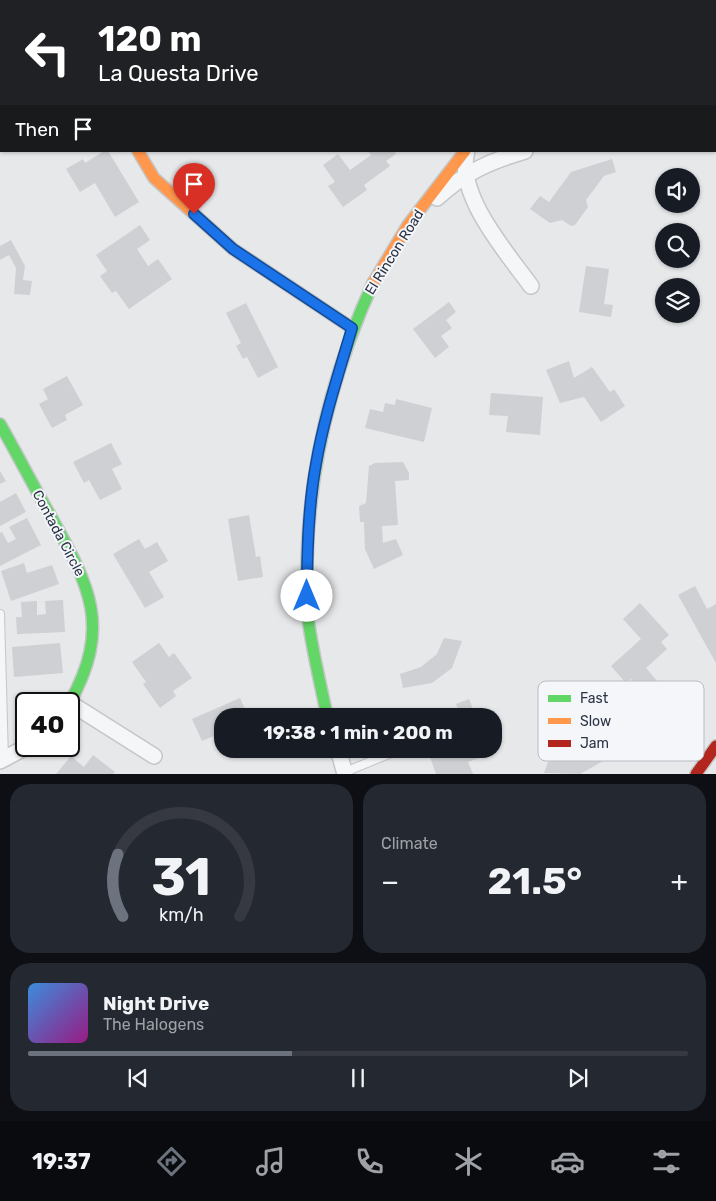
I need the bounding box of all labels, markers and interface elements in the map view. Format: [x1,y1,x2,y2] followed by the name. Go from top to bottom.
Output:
[98,18,201,60] text: 120 m
[15,20,80,85] icon: left
[98,60,259,87] text: La Questa Drive
[69,115,97,143] icon: arrive
[15,118,59,141] text: Then
[173,163,215,214] pin
[655,168,700,323] map controls
[655,168,700,213] button: sound
[180,170,208,198] icon: arrive
[361,207,427,298] street label: El Rincon Road
[655,223,700,268] button: search
[655,278,700,323] button: layers
[29,487,89,579] street label: Contada Circle
[280,569,332,621] position arrow
[538,681,704,761] legend
[580,690,609,707] text: Fast
[15,692,80,757] speed limit sign: 40
[580,713,611,730] text: Slow
[263,721,453,744] text: 19:38 · 1 min · 200 m
[580,735,609,752] text: Jam
[381,834,438,853] text: Climate
[152,846,211,908] text: 31
[488,858,582,904] text: 21.5°
[381,865,399,898] text: −
[671,865,688,898] text: +
[159,904,204,925] text: km/h
[103,992,209,1015] text: Night Drive
[103,1015,204,1034] text: The Halogens
[124,1064,152,1092] icon: previous
[344,1064,372,1092] icon: pause
[564,1064,592,1092] icon: next
[154,1144,189,1179] icon: directions
[253,1144,288,1179] icon: music
[352,1144,387,1179] icon: phone
[451,1144,486,1179] icon: climate
[550,1144,585,1179] icon: car
[649,1144,684,1179] icon: filters
[32,1148,91,1175] text: 19:37

